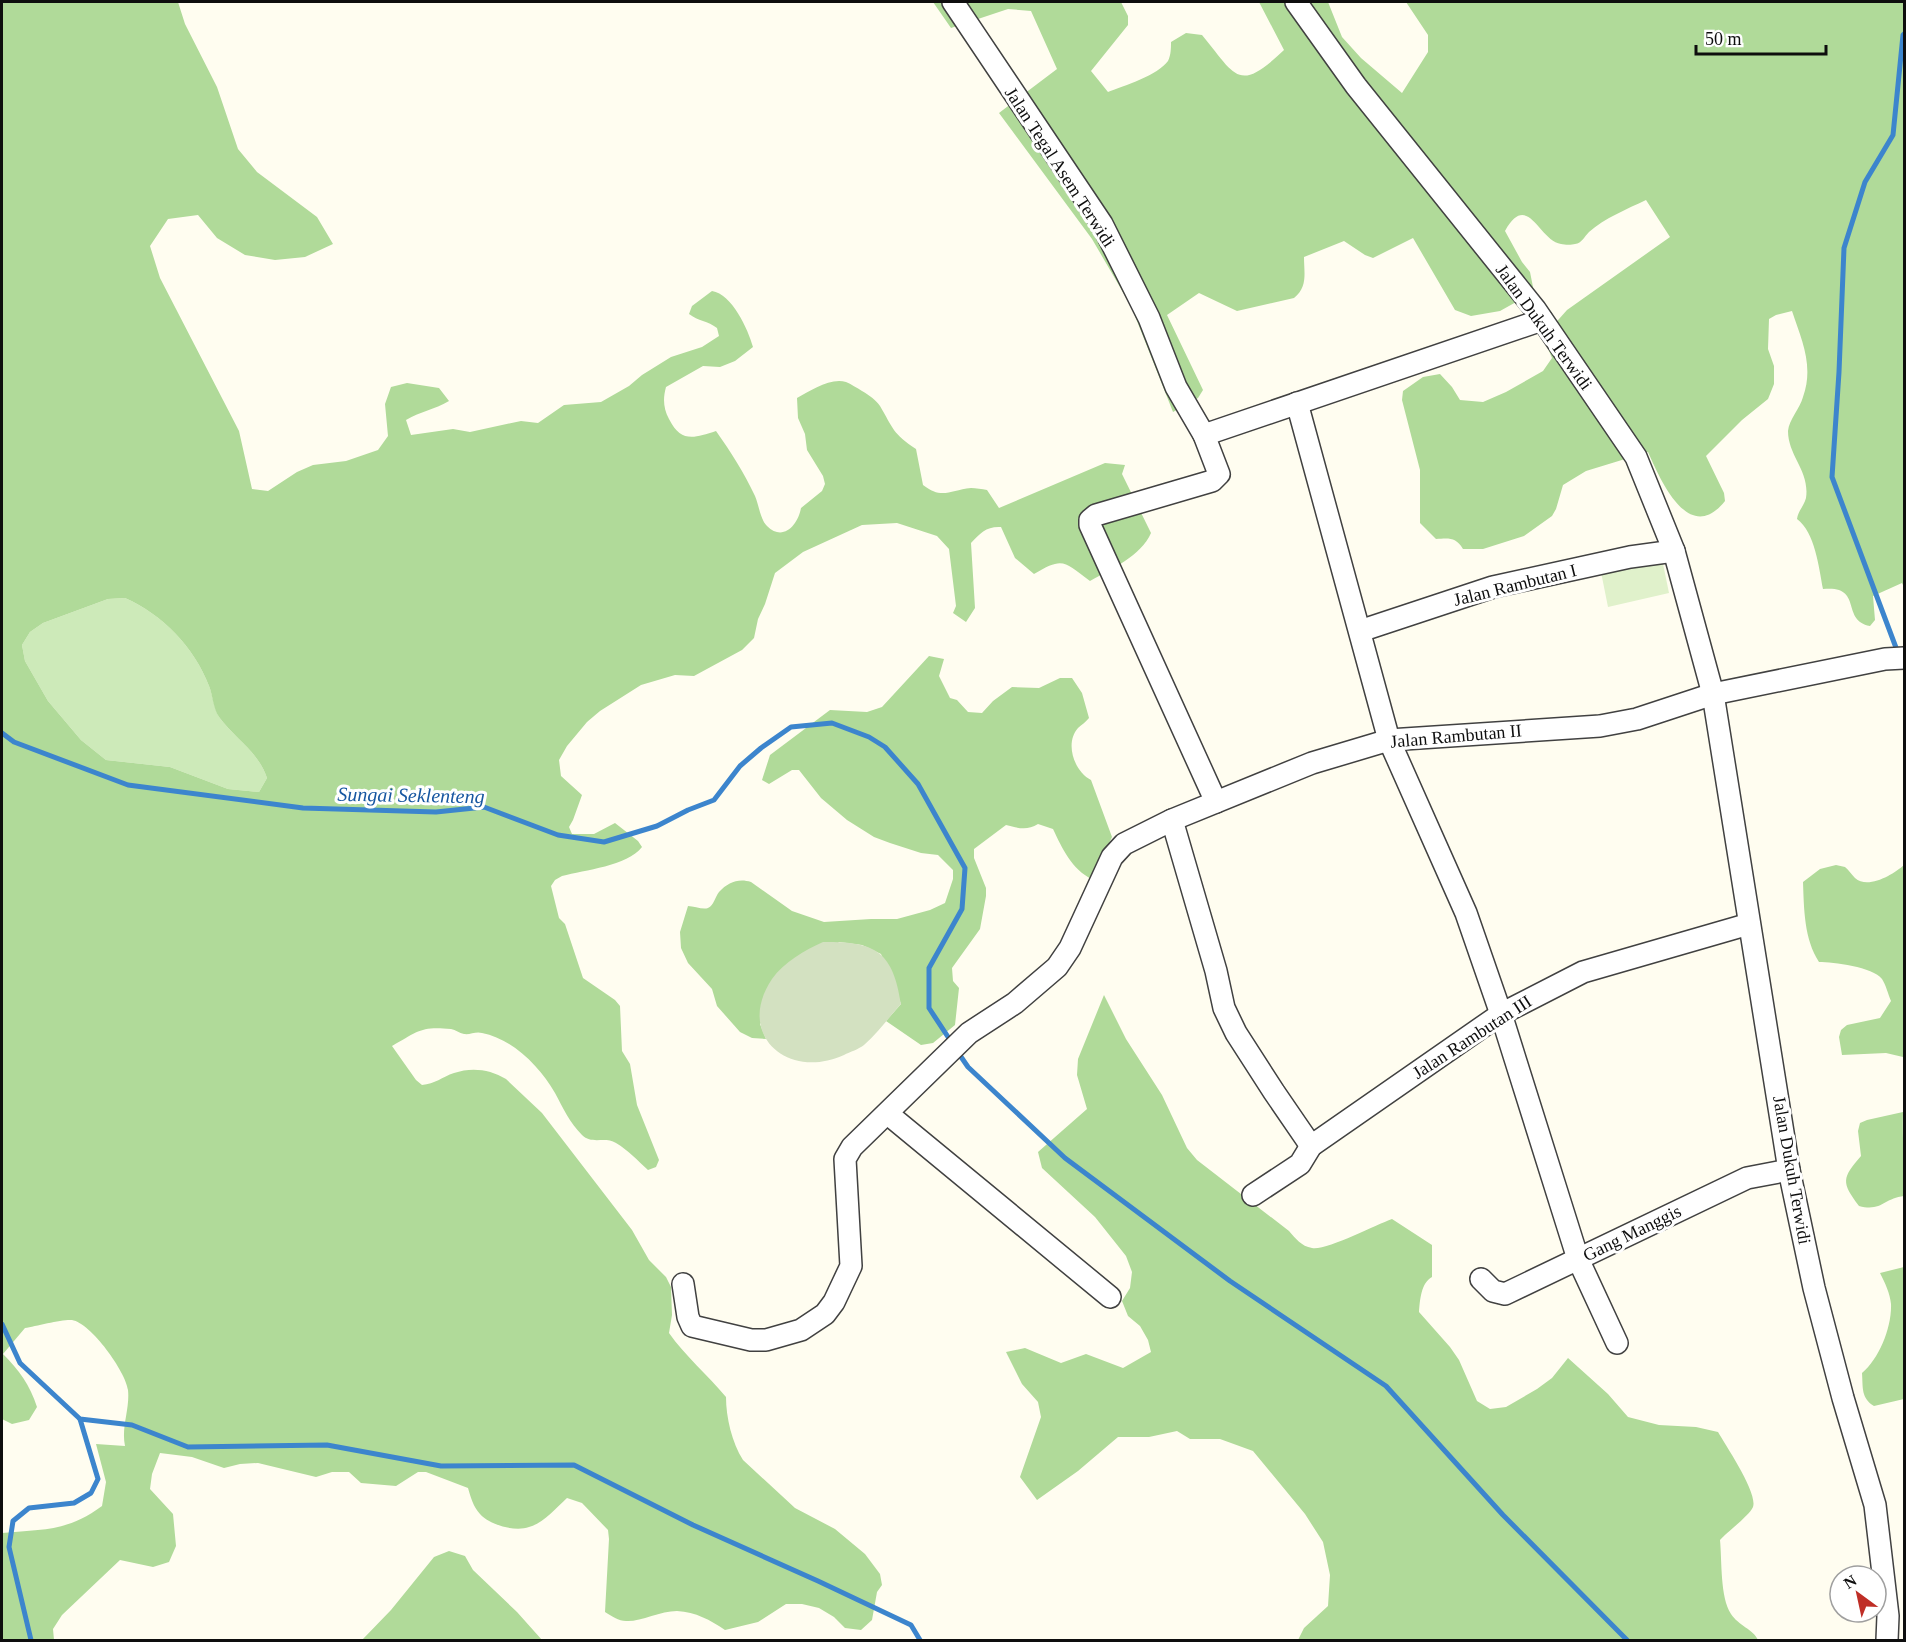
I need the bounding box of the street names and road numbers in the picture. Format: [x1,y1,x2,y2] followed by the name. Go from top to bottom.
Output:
[1001,83,1119,251] street label: Jalan Tegal Asem Terwidi
[1492,260,1596,394] street label: Jalan Dukuh Terwidi
[1451,560,1579,610] street label: Jalan Rambutan I
[1389,720,1523,752] street label: Jalan Rambutan II
[1409,991,1535,1083] street label: Jalan Rambutan III
[1769,1094,1815,1246] street label: Jalan Dukuh Terwidi
[1580,1201,1684,1265] street label: Gang Manggis

